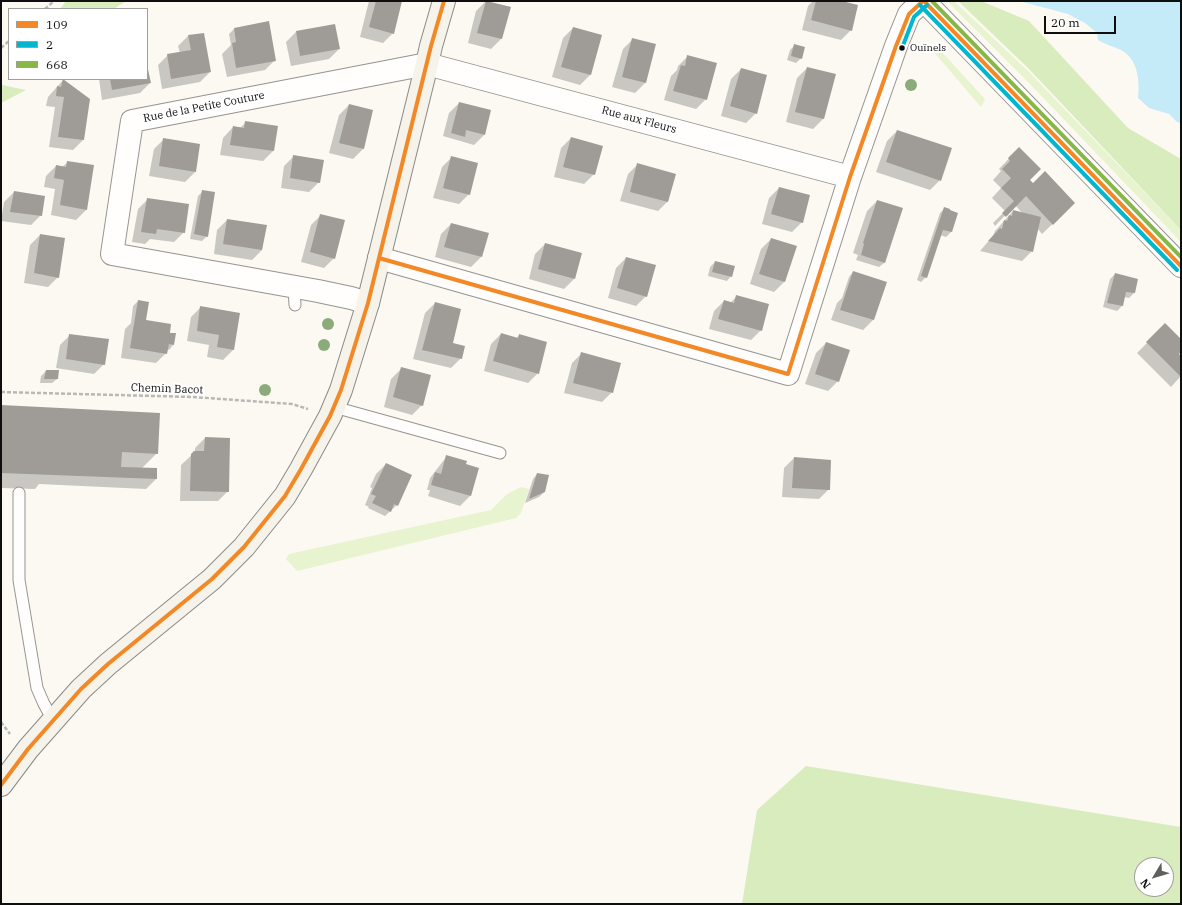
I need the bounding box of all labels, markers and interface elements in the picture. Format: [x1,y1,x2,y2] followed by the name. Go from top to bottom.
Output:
[8,8,148,80] legend
[1046,8,1118,34] scale bar
[1051,15,1080,30] text: 20 m
[46,17,68,32] text: 109
[46,37,53,52] text: 2
[910,42,946,54] place label: Ouïnels
[897,43,907,53] marker: Ouïnels
[46,57,68,72] text: 668
[142,89,266,125] street label: Rue de la Petite Couture
[600,104,678,136] street label: Rue aux Fleurs
[131,381,203,397] street label: Chemin Bacot
[1134,857,1174,897] north arrow
[1137,876,1154,892] text: N

